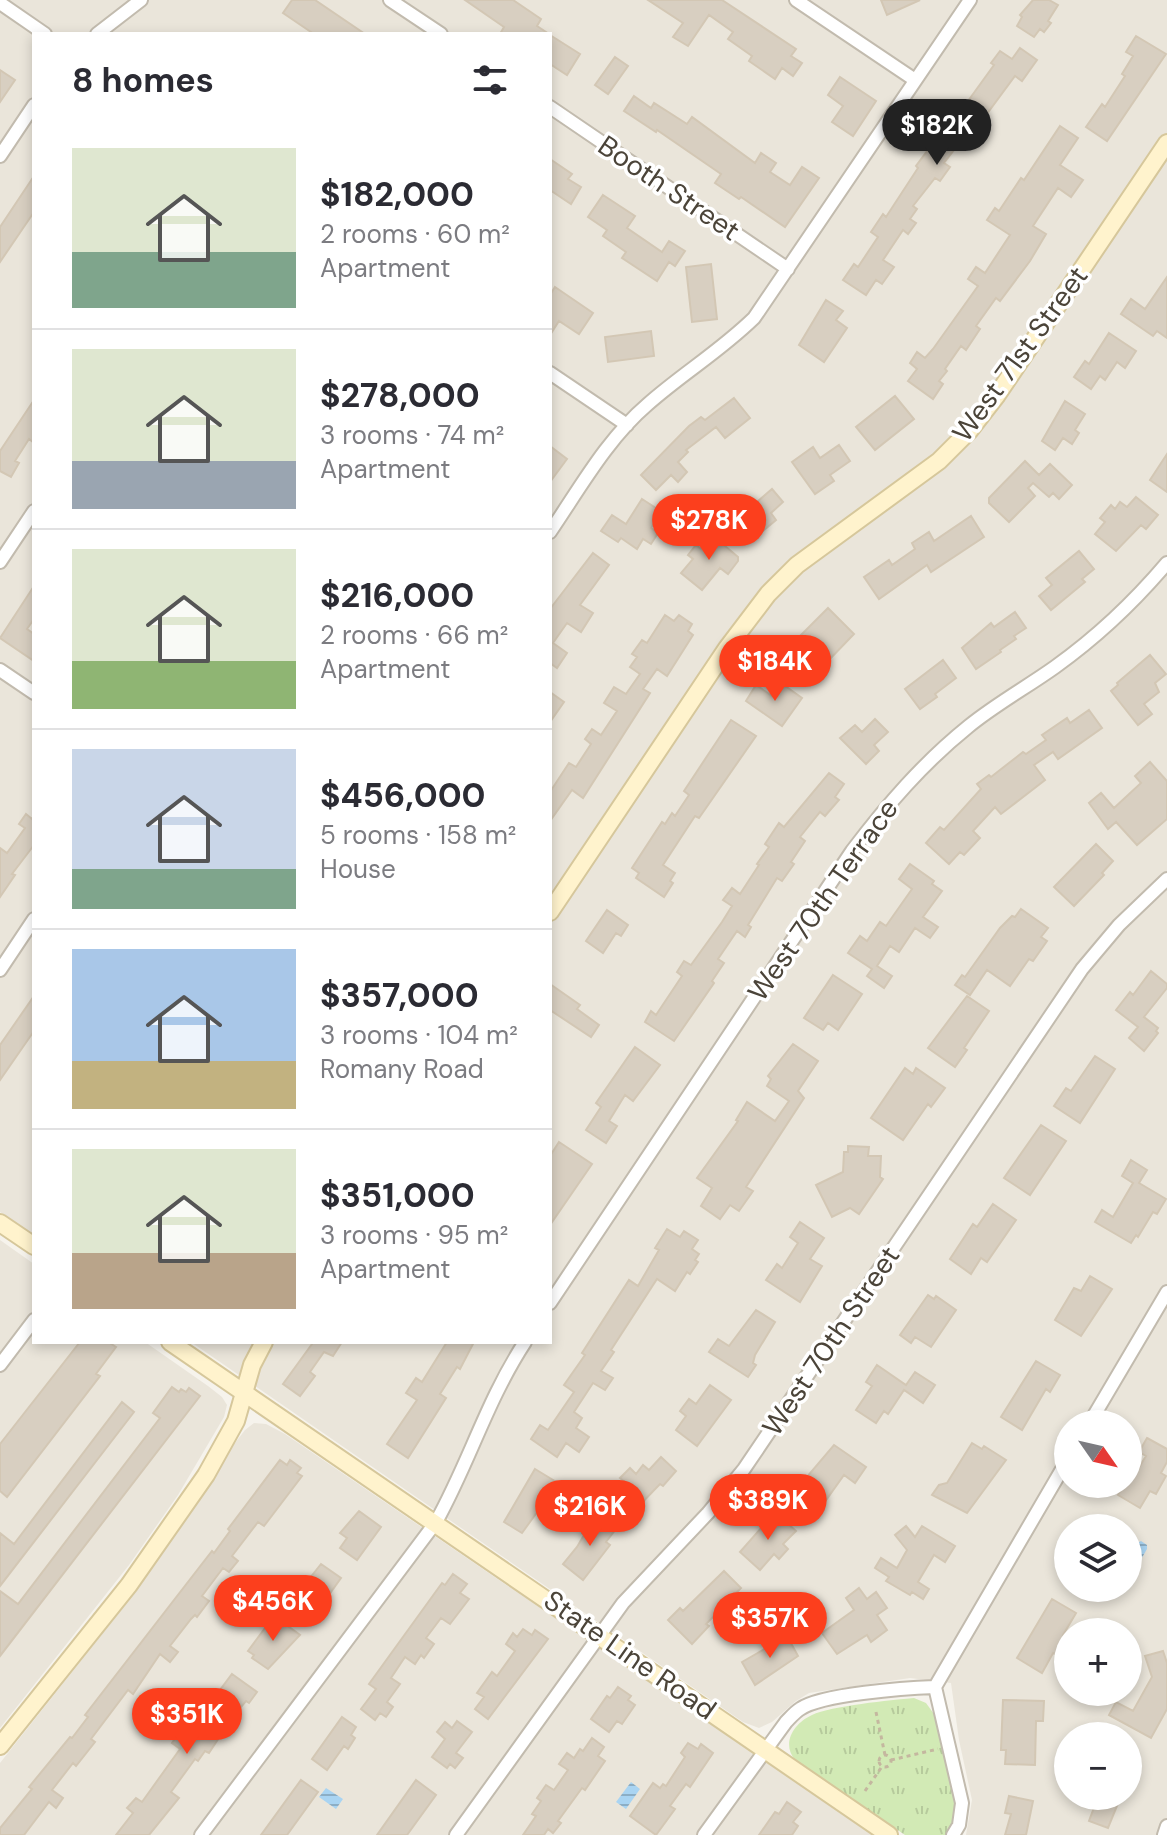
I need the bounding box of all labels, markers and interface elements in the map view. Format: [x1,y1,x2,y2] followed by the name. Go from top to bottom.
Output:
[72,58,214,103] text: 8 homes
[468,58,512,102] icon: filters
[881,99,993,167] pin: $182K
[900,108,974,142] text: $182K
[591,127,747,249] street label: Booth Street
[320,172,474,217] text: $182,000
[136,180,232,276] icon: home
[320,217,510,251] text: 2 rooms · 60 m²
[320,251,451,285] text: Apartment
[944,259,1096,449] street label: West 71st Street
[320,373,480,418] text: $278,000
[136,381,232,477] icon: home
[320,418,504,452] text: 3 rooms · 74 m²
[320,452,451,486] text: Apartment
[653,494,765,562] pin: $278K
[670,503,748,537] text: $278K
[320,573,474,618] text: $216,000
[136,581,232,677] icon: home
[320,618,508,652] text: 2 rooms · 66 m²
[719,635,831,703] pin: $184K
[737,644,813,678] text: $184K
[320,652,451,686] text: Apartment
[320,773,486,818] text: $456,000
[136,781,232,877] icon: home
[739,792,907,1008] street label: West 70th Terrace
[320,818,516,852] text: 5 rooms · 158 m²
[320,852,396,886] text: House
[320,973,479,1018] text: $357,000
[136,981,232,1077] icon: home
[320,1018,518,1052] text: 3 rooms · 104 m²
[320,1052,484,1086] text: Romany Road
[320,1173,475,1218] text: $351,000
[136,1181,232,1277] icon: home
[320,1218,508,1252] text: 3 rooms · 95 m²
[754,1239,908,1443] street label: West 70th Street
[320,1252,451,1286] text: Apartment
[1054,1410,1142,1498] north arrow
[1054,1410,1142,1810] map controls
[712,1474,824,1542] pin: $389K
[534,1480,646,1548] pin: $216K
[728,1483,808,1517] text: $389K
[553,1489,627,1523] text: $216K
[1054,1514,1142,1602] button: layers
[217,1575,329,1643] pin: $456K
[537,1582,723,1728] street label: State Line Road
[232,1584,314,1618] text: $456K
[714,1592,826,1660] pin: $357K
[731,1601,809,1635] text: $357K
[1054,1618,1142,1706] button: +
[131,1688,243,1756] pin: $351K
[150,1697,224,1731] text: $351K
[1054,1722,1142,1810] button: −

